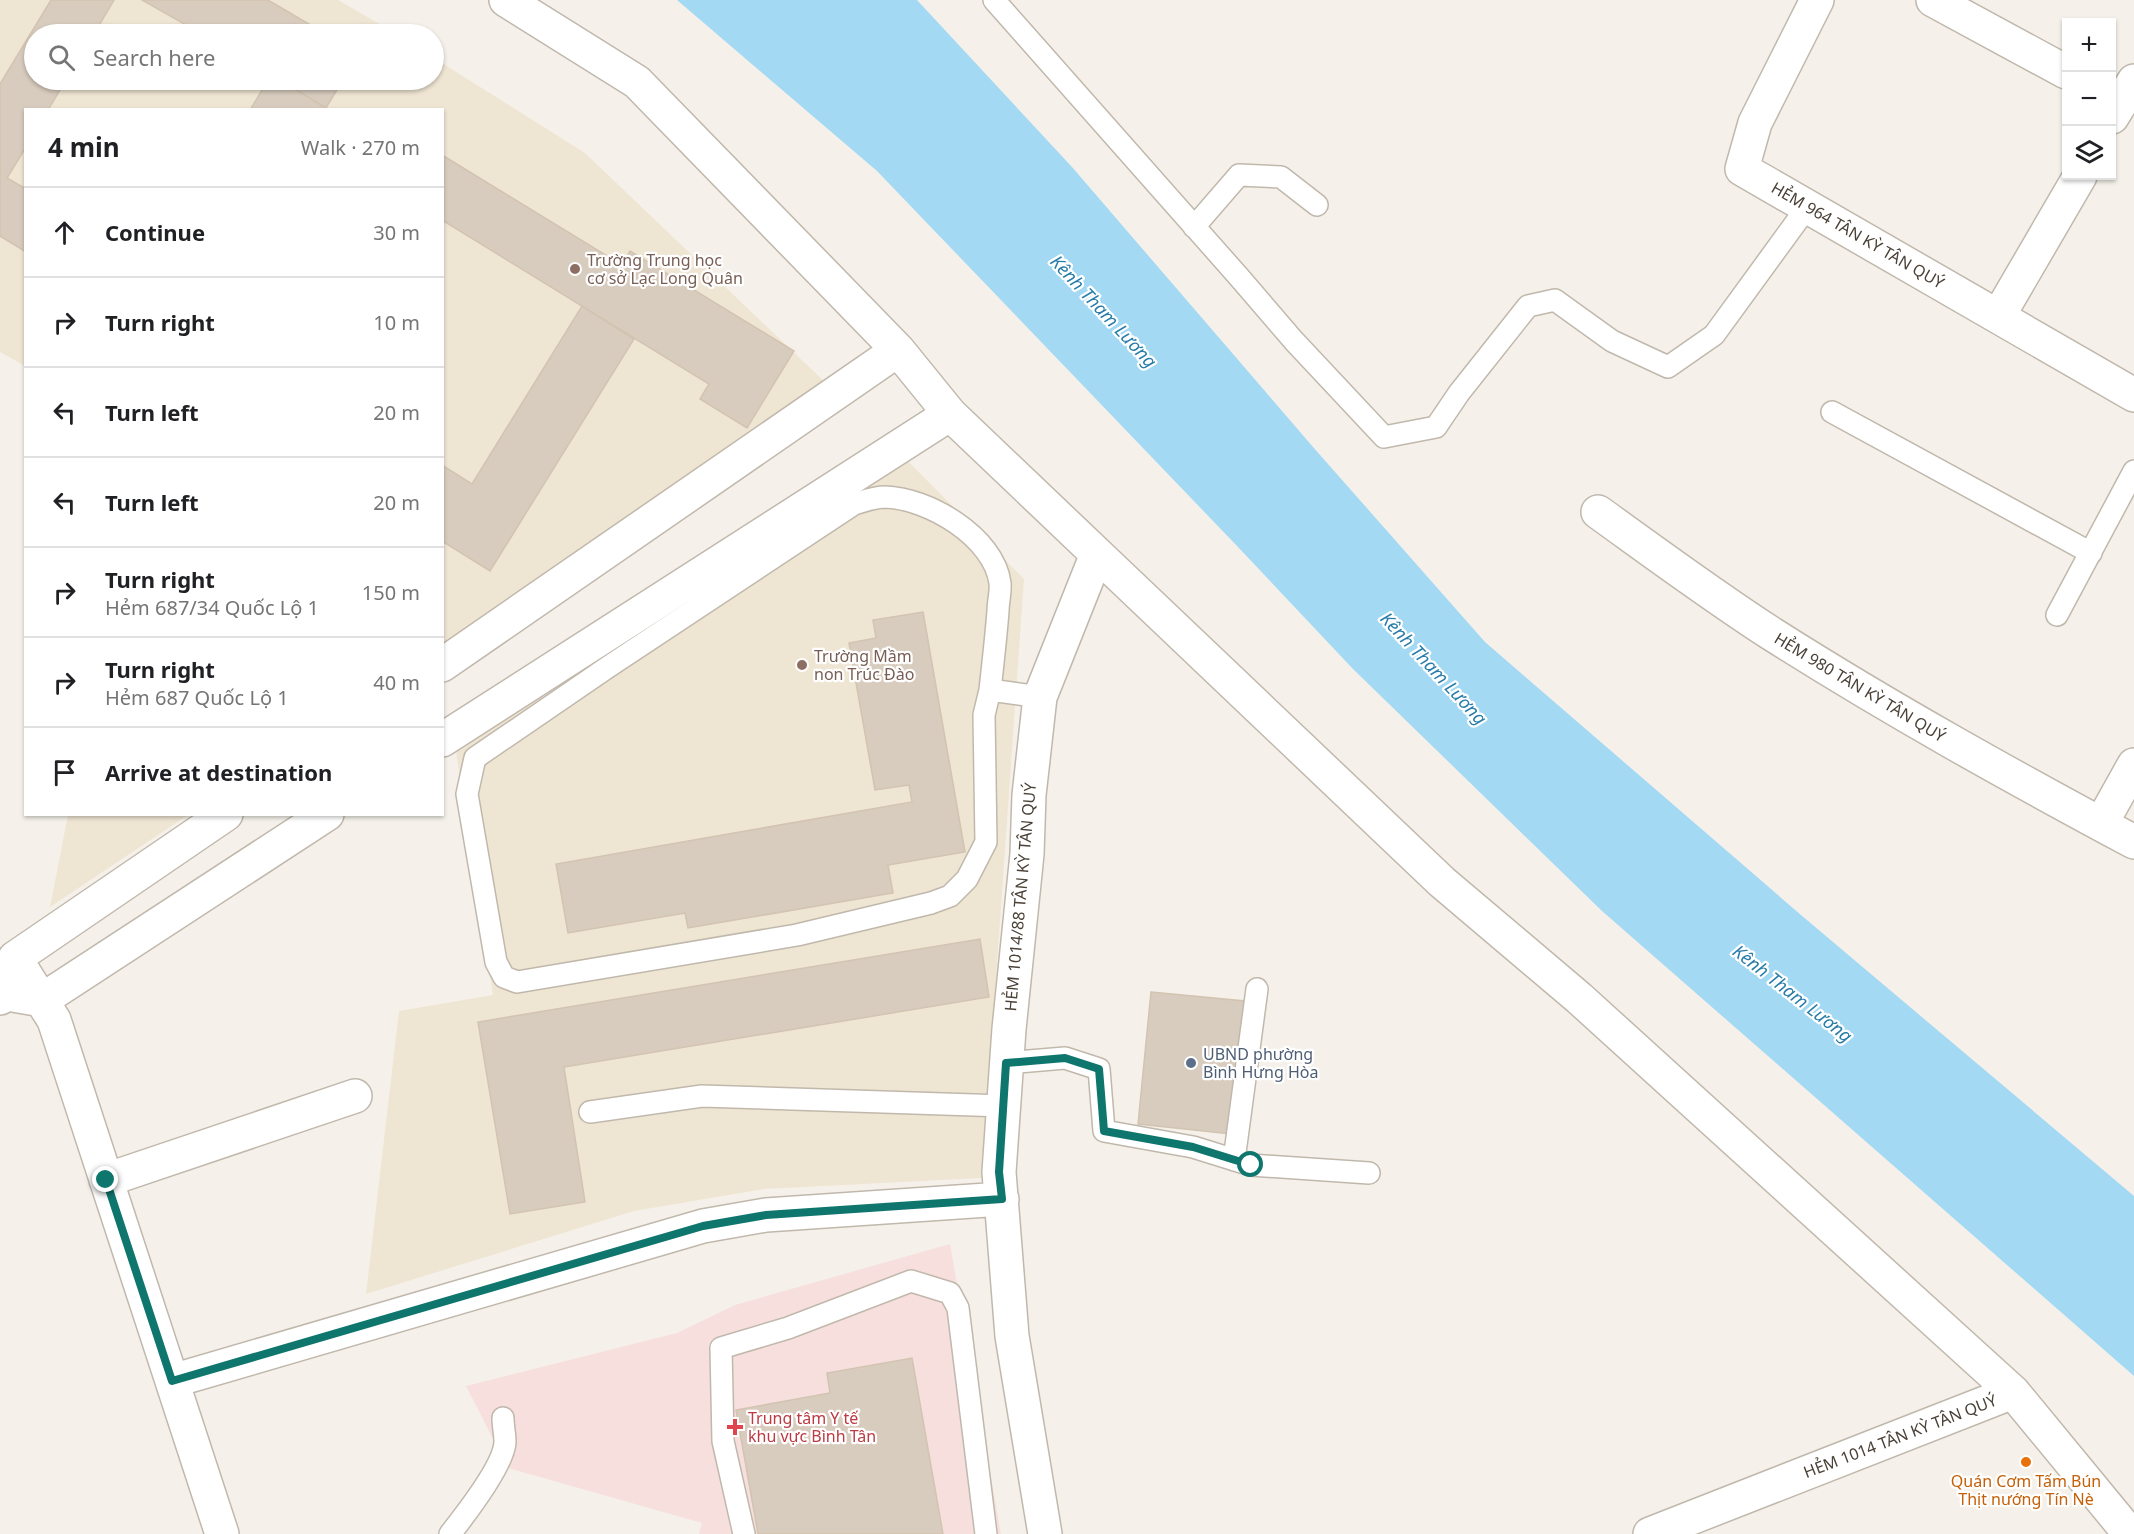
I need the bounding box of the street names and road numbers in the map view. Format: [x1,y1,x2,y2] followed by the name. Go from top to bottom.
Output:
[1768,176,1949,294] street label: HẺM 964 TÂN KỲ TÂN QUÝ
[1770,627,1950,747] street label: HẺM 980 TÂN KỲ TÂN QUÝ
[999,781,1041,1012] street label: HẺM 1014/88 TÂN KỲ TÂN QUÝ
[1800,1389,2001,1483] street label: HẺM 1014 TÂN KỲ TÂN QUÝ

